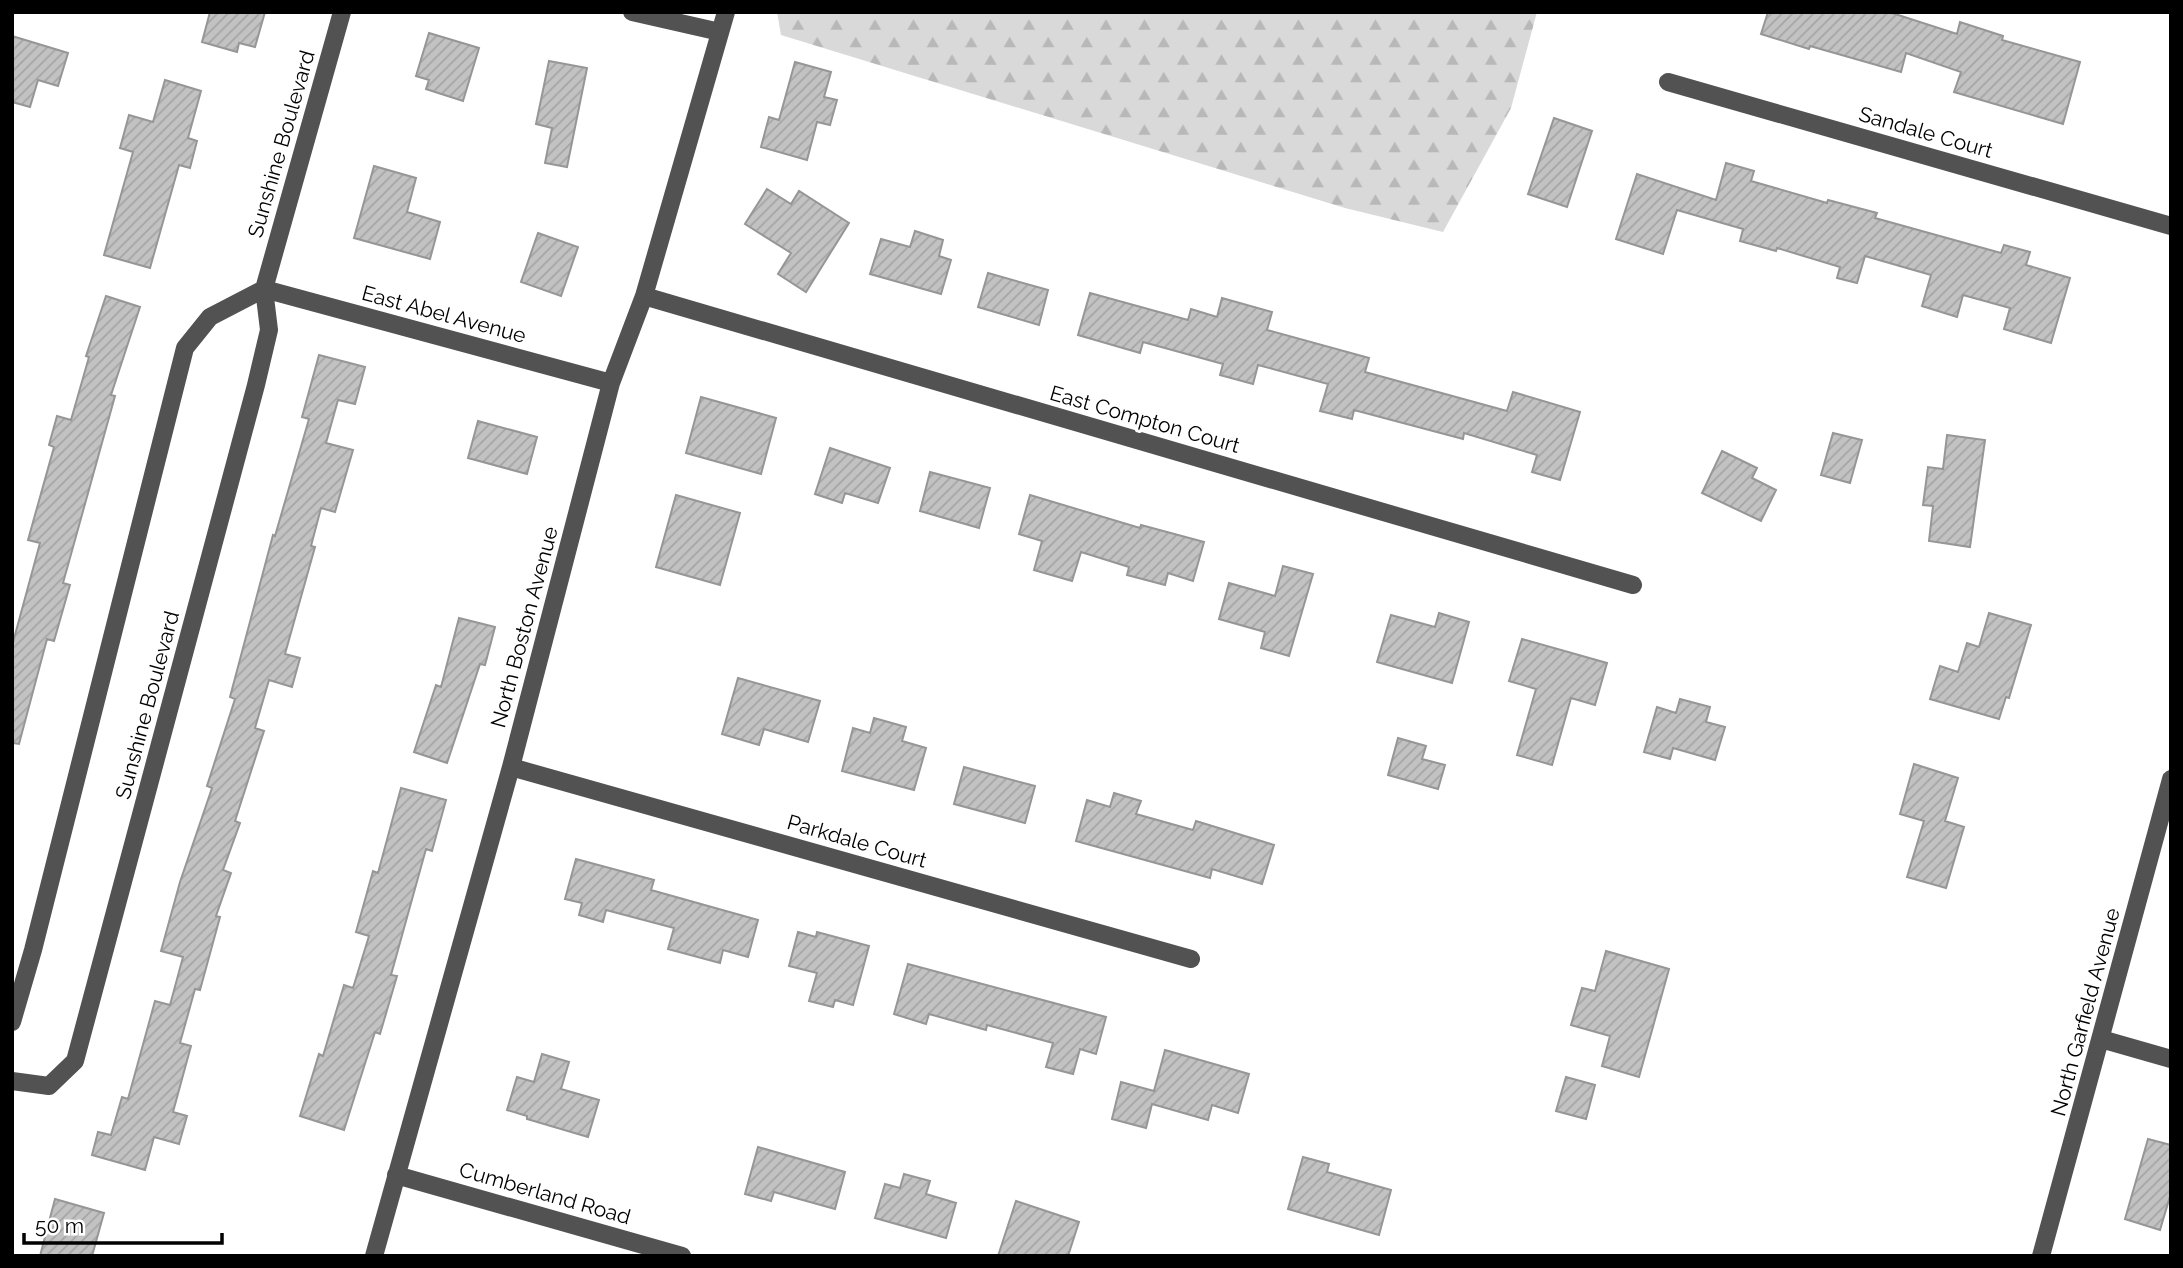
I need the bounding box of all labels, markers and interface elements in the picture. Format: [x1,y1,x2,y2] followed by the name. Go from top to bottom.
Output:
[242,48,320,240] street label: Sunshine Boulevard
[1856,101,1996,163] street label: Sandale Court
[359,280,529,348] street label: East Abel Avenue
[1047,380,1243,458] street label: East Compton Court
[485,524,563,730] street label: North Boston Avenue
[110,608,184,802] street label: Sunshine Boulevard
[784,809,930,873] street label: Parkdale Court
[2045,905,2125,1119] street label: North Garfield Avenue
[456,1157,634,1229] street label: Cumberland Road
[24,1202,222,1246] scale bar
[35,1213,84,1238] text: 50 m

